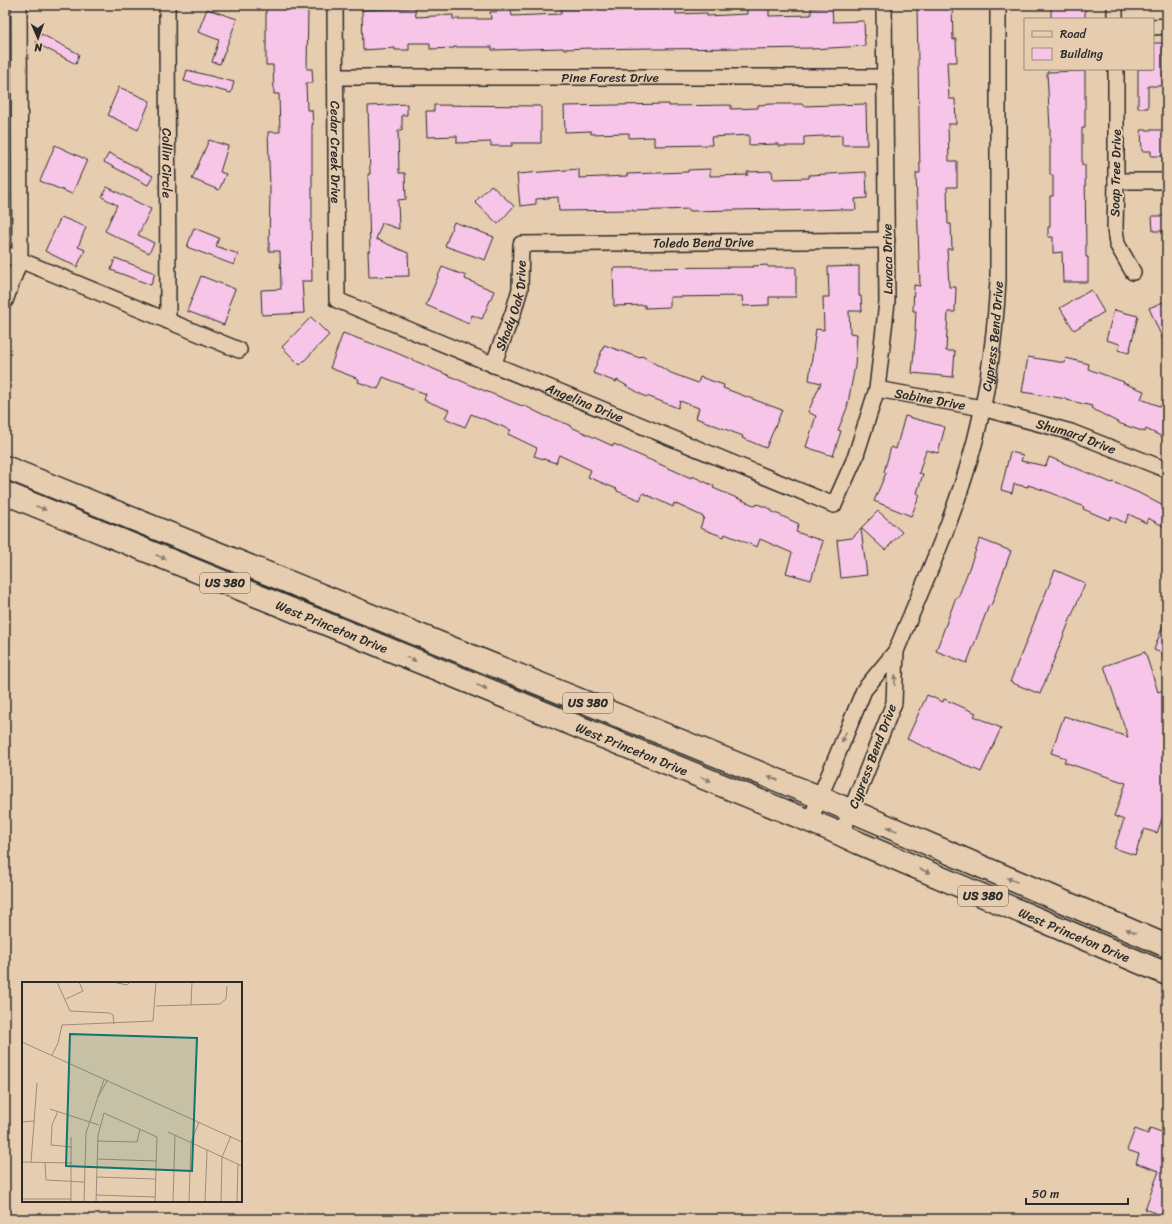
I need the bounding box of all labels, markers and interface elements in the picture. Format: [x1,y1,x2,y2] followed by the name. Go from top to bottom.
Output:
[18,18,58,58] north arrow
[1024,18,1154,70] legend
[1060,23,1087,45] text: Road
[34,38,43,57] text: N
[1060,43,1103,65] text: Building
[561,66,659,89] street label: Pine Forest Drive
[324,101,347,203] street label: Cedar Creek Drive
[155,128,179,198] street label: Collin Circle
[1103,129,1128,217] street label: Soap Tree Drive
[875,223,900,295] street label: Lavaca Drive
[653,230,754,255] street label: Toledo Bend Drive
[489,260,533,354] street label: Shady Oak Drive
[975,280,1010,393] street label: Cypress Bend Drive
[541,376,627,429] street label: Angelina Drive
[893,381,968,417] street label: Sabine Drive
[1033,412,1120,461] street label: Shumard Drive
[36,505,48,511] one-way arrow
[156,554,168,560] one-way arrow
[200,573,250,593] road number: US 380
[272,594,391,660] street label: West Princeton Drive
[406,656,418,662] one-way arrow
[892,673,898,686] one-way arrow
[476,685,488,691] one-way arrow
[563,693,613,713] road number: US 380
[842,700,903,812] street label: Cypress Bend Drive
[572,716,691,782] street label: West Princeton Drive
[841,731,847,743] one-way arrow
[766,774,778,780] one-way arrow
[700,776,712,782] one-way arrow
[887,826,898,832] one-way arrow
[920,869,932,875] one-way arrow
[1006,877,1017,883] one-way arrow
[958,886,1008,906] road number: US 380
[1015,901,1134,969] street label: West Princeton Drive
[1126,928,1137,934] one-way arrow
[22,982,242,1202] inset map
[1026,1180,1128,1206] scale bar
[1032,1183,1059,1205] text: 50 m

